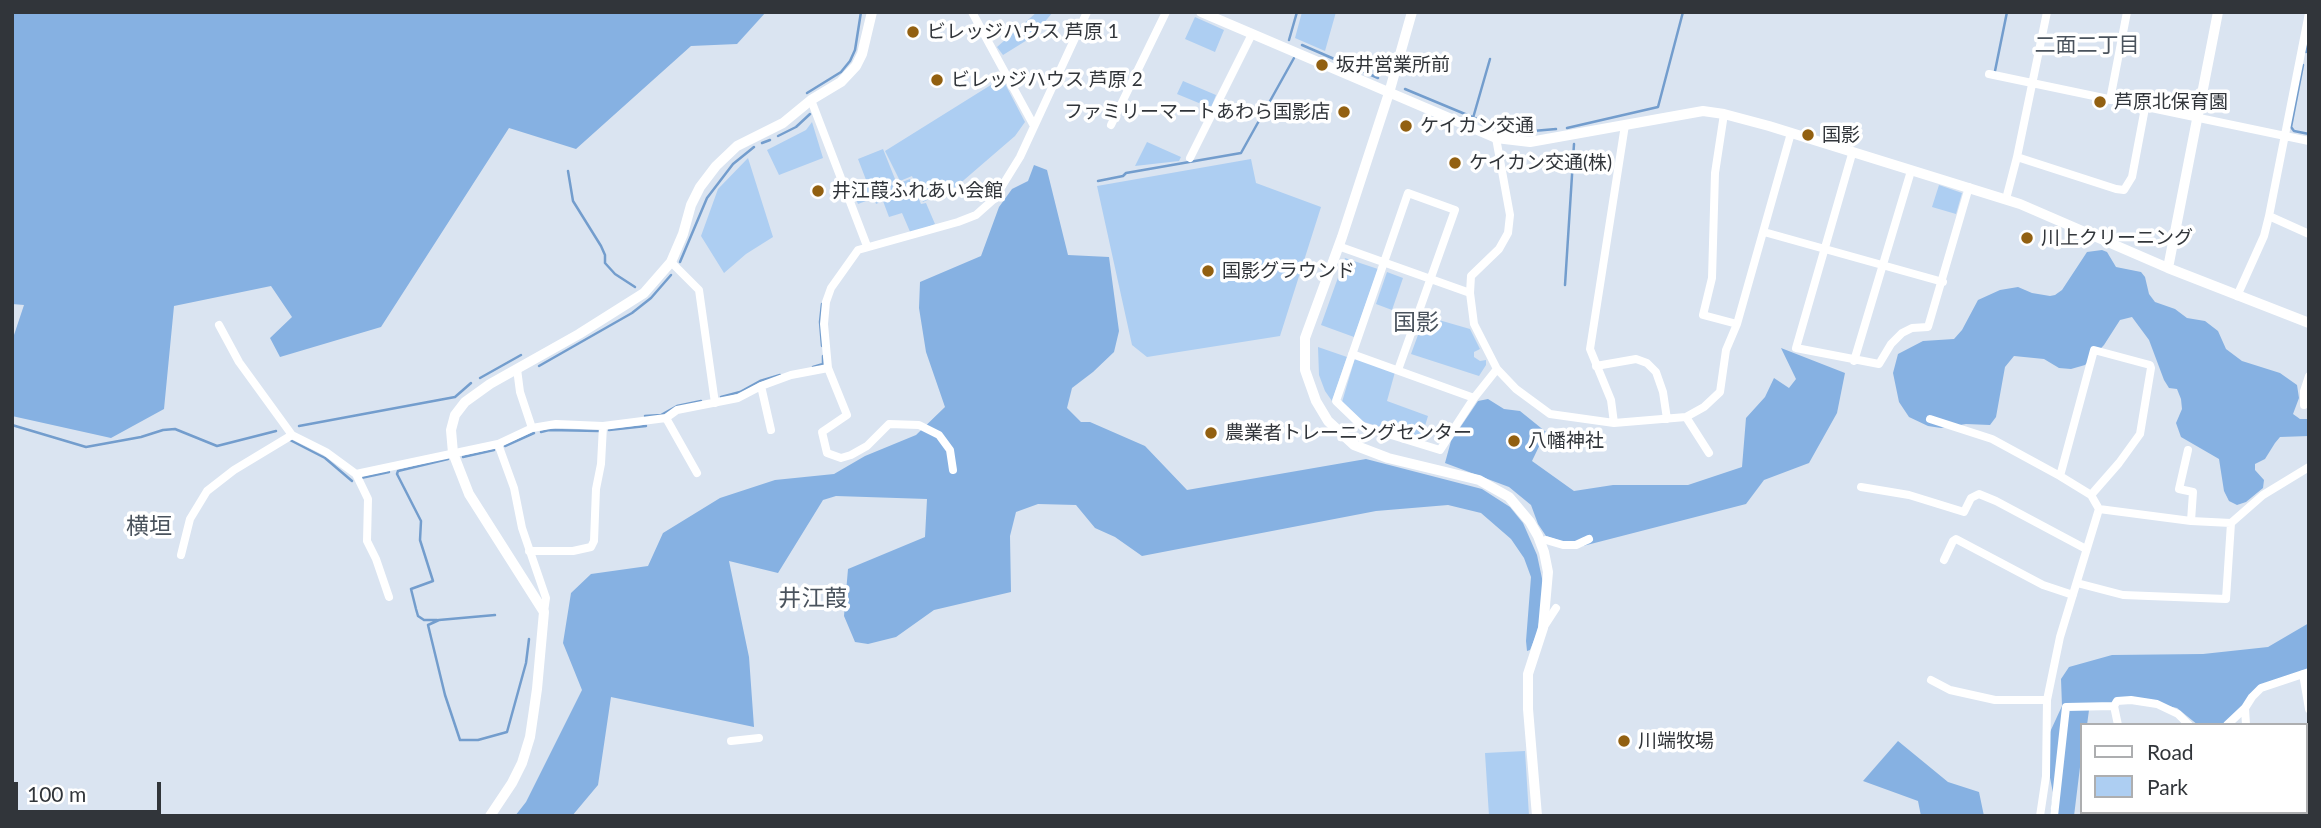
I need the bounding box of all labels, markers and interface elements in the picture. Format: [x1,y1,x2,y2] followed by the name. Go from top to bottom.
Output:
[927,21,1119,43] place label: ビレッジハウス 芦原 1
[905,24,921,40] marker: ビレッジハウス 芦原 1
[2035,32,2139,58] district label: 二面二丁目
[1336,54,1450,76] place label: 坂井営業所前
[1314,57,1330,73] marker: 坂井営業所前
[951,69,1143,91] place label: ビレッジハウス 芦原 2
[929,72,945,88] marker: ビレッジハウス 芦原 2
[2114,91,2228,113] place label: 芦原北保育園
[2092,94,2108,110] marker: 芦原北保育園
[1064,101,1330,123] place label: ファミリーマートあわら国影店
[1336,104,1352,120] marker: ファミリーマートあわら国影店
[1420,115,1534,137] place label: ケイカン交通
[1398,118,1414,134] marker: ケイカン交通
[1822,124,1860,146] place label: 国影
[1800,127,1816,143] marker: 国影
[1469,152,1612,174] place label: ケイカン交通(株)
[1447,155,1463,171] marker: ケイカン交通(株)
[832,180,1003,202] place label: 井江葭ふれあい会館
[810,183,826,199] marker: 井江葭ふれあい会館
[2041,227,2193,249] place label: 川上クリーニング
[2019,230,2035,246] marker: 川上クリーニング
[1222,260,1355,282] place label: 国影グラウンド
[1200,263,1216,279] marker: 国影グラウンド
[1393,309,1439,337] district label: 国影
[1225,422,1472,444] place label: 農業者トレーニングセンター
[1203,425,1219,441] marker: 農業者トレーニングセンター
[1528,430,1604,452] place label: 八幡神社
[1506,433,1522,449] marker: 八幡神社
[126,513,172,541] district label: 横垣
[779,585,847,613] district label: 井江葭
[2080,723,2307,814] legend
[1638,730,1714,752] place label: 川端牧場
[1616,733,1632,749] marker: 川端牧場
[2147,739,2194,764] text: Road
[18,768,164,812] scale bar
[2147,774,2188,799] text: Park
[27,781,86,806] text: 100 m

